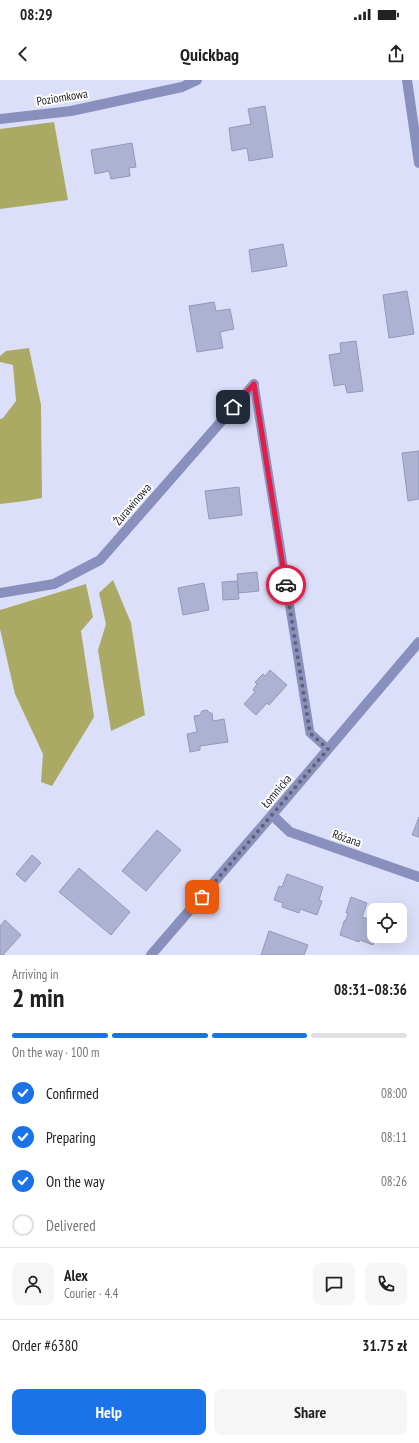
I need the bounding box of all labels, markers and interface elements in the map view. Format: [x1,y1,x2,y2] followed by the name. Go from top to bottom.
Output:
[20,5,52,24] text: 08:29
[12,43,34,65] icon: back
[180,43,239,66] text: Quickbag
[385,43,407,65] icon: share
[35,86,89,108] street label: Poziomkowa
[216,390,250,424] pin
[222,396,244,418] icon: home
[110,480,154,528] street label: Żurawinowa
[266,565,306,605] courier
[275,574,297,596] icon: car
[258,771,294,811] street label: Łomnicka
[331,826,364,850] street label: Różana
[185,880,219,914] pin
[191,886,213,908] icon: bag
[367,903,407,943] map controls
[367,903,407,943] button: locate
[12,966,59,983] text: Arriving in
[334,980,407,999] text: 08:31–08:36
[12,981,65,1014] text: 2 min
[12,1044,99,1061] text: On the way · 100 m
[12,1082,34,1104] icon: check
[46,1084,99,1103] text: Confirmed
[381,1085,407,1102] text: 08:00
[12,1126,34,1148] icon: check
[46,1128,96,1147] text: Preparing
[381,1129,407,1146] text: 08:11
[12,1170,34,1192] icon: check
[46,1172,105,1191] text: On the way
[381,1173,407,1190] text: 08:26
[46,1216,96,1235] text: Delivered
[12,1263,54,1305] button: person
[313,1263,355,1305] button: chat
[365,1263,407,1305] button: phone
[64,1266,88,1285] text: Alex
[64,1285,118,1302] text: Courier · 4.4
[12,1336,78,1355] text: Order #6380
[362,1336,407,1355] text: 31.75 zł
[12,1389,206,1435] button: Help
[214,1389,407,1435] button: Share

